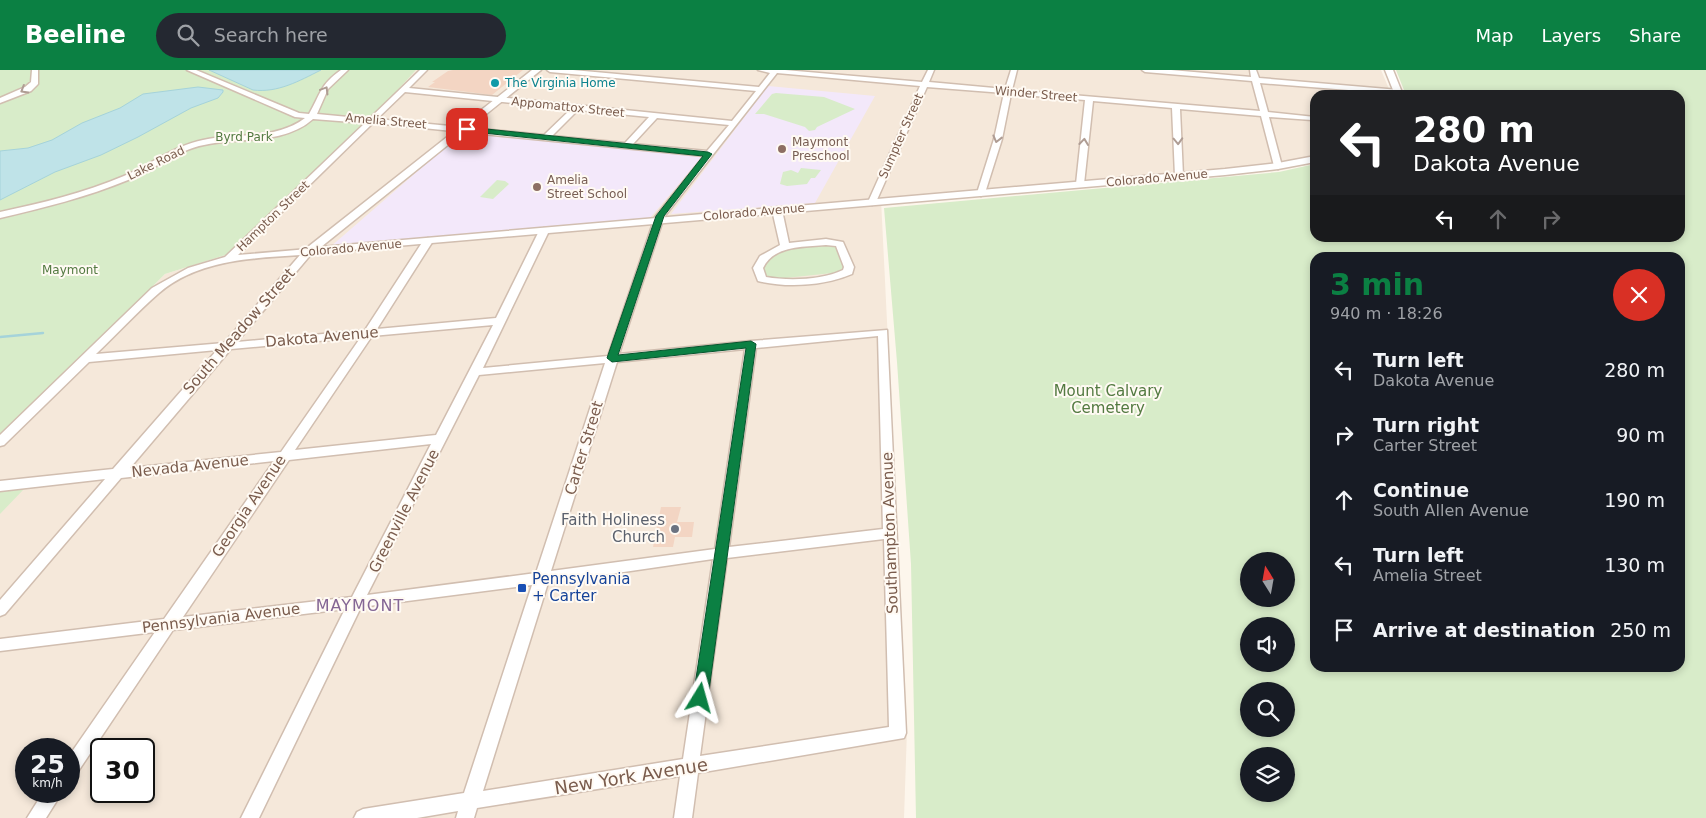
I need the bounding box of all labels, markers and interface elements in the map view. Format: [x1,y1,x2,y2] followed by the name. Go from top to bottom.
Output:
[156,13,506,58] search box
[25,21,126,49] text: Beeline
[174,21,202,49] icon: search
[214,24,328,46] text: Search here
[1475,25,1513,46] text: Map
[1541,25,1601,46] text: Layers
[1629,25,1681,46] text: Share
[504,76,616,90] place label: The Virginia Home
[489,77,501,89] marker: The Virginia Home
[994,83,1078,105] street label: Winder Street
[20,84,29,94] one-way arrow
[319,86,329,95] one-way arrow
[876,91,926,181] street label: Sumpter Street
[511,94,626,120] street label: Appomattox Street
[446,108,488,150] pin
[345,110,428,132] street label: Amelia Street
[1330,110,1395,175] icon: left
[1413,110,1535,150] text: 280 m
[453,115,481,143] icon: arrive
[215,130,273,144] park label: Byrd Park
[792,135,850,163] place label: Maymont Preschool
[992,135,1003,144] one-way arrow
[1078,137,1089,145] one-way arrow
[1172,138,1183,146] one-way arrow
[125,143,187,183] street label: Lake Road
[776,143,788,155] marker: Maymont Preschool
[1413,151,1580,176] text: Dakota Avenue
[1106,167,1208,189] street label: Colorado Avenue
[547,173,627,201] place label: Amelia Street School
[234,178,312,254] street label: Hampton Street
[531,181,543,193] marker: Amelia Street School
[703,201,805,223] street label: Colorado Avenue
[1431,205,1459,233] icon: left
[1484,205,1512,233] icon: ahead
[1537,205,1565,233] icon: right
[300,237,402,259] street label: Colorado Avenue
[42,263,98,277] park label: Maymont
[179,264,299,398] street label: South Meadow Street
[1330,267,1424,302] text: 3 min
[1613,269,1665,321] button: close
[1330,304,1443,323] text: 940 m · 18:26
[265,323,379,351] street label: Dakota Avenue
[1373,349,1464,371] text: Turn left
[1330,356,1358,384] icon: left
[1604,359,1665,381] text: 280 m
[1373,371,1494,390] text: Dakota Avenue
[1054,382,1162,417] park label: Mount Calvary Cemetery
[561,399,607,497] street label: Carter Street
[1373,414,1479,436] text: Turn right
[1330,421,1358,449] icon: right
[1616,424,1665,446] text: 90 m
[1373,436,1477,455] text: Carter Street
[365,446,443,576] street label: Greenville Avenue
[131,451,249,481] street label: Nevada Avenue
[208,452,290,560] street label: Georgia Avenue
[878,452,902,614] street label: Southampton Avenue
[1373,479,1469,501] text: Continue
[1330,486,1358,514] icon: ahead
[1604,489,1665,511] text: 190 m
[1373,501,1529,520] text: South Allen Avenue
[561,511,665,546] place label: Faith Holiness Church
[669,523,681,535] marker: Faith Holiness Church
[1373,544,1464,566] text: Turn left
[1330,551,1358,579] icon: left
[1240,552,1295,608] north arrow
[1240,552,1295,802] map controls
[1604,554,1665,576] text: 130 m
[1373,566,1482,585] text: Amelia Street
[532,570,631,605] place label: Pennsylvania + Carter
[516,582,528,594] marker: Pennsylvania + Carter
[316,596,404,615] district label: MAYMONT
[141,599,301,637] street label: Pennsylvania Avenue
[1330,616,1358,644] icon: arrive
[1240,617,1295,672] button: sound
[1373,619,1595,641] text: Arrive at destination
[1610,619,1671,641] text: 250 m
[673,671,725,723] position arrow
[1240,682,1295,737] button: search
[90,738,155,803] speed limit sign: 30
[1240,747,1295,802] button: layers
[30,750,65,779] text: 25
[553,754,709,798] street label: New York Avenue
[32,776,63,790] text: km/h

